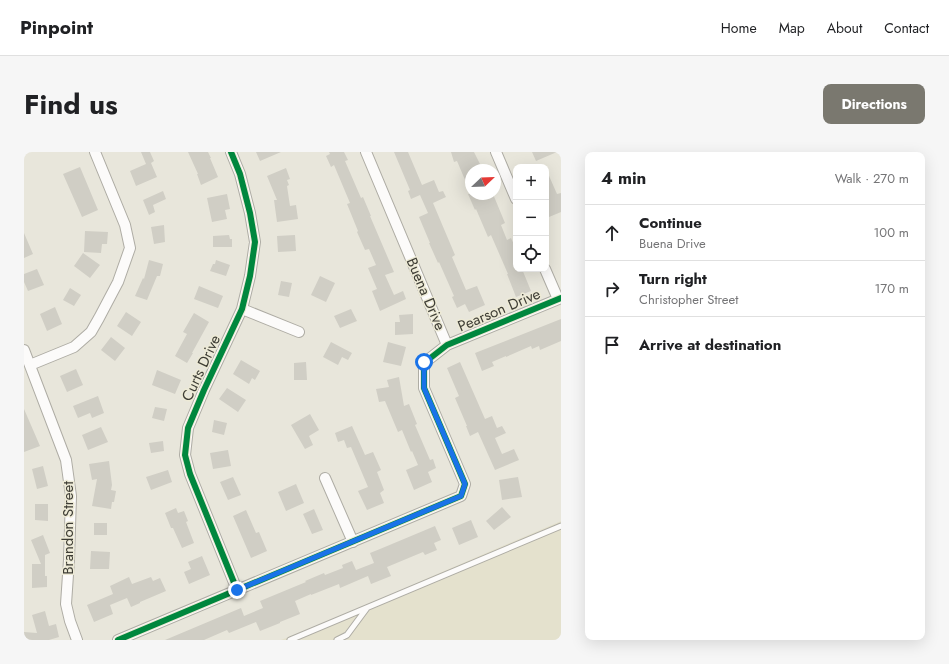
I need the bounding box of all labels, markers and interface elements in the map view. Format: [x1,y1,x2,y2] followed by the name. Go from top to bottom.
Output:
[20,14,93,41] text: Pinpoint
[721,18,757,38] text: Home
[779,18,805,38] text: Map
[827,18,862,38] text: About
[884,18,929,38] text: Contact
[24,84,118,125] text: Find us
[823,84,925,124] button: Directions
[465,164,501,200] north arrow
[513,164,549,272] map controls
[513,164,549,200] button: +
[601,166,646,190] text: 4 min
[835,169,909,188] text: Walk · 270 m
[513,200,549,236] button: −
[639,212,702,234] text: Continue
[601,222,623,244] icon: ahead
[874,223,909,242] text: 100 m
[639,234,706,253] text: Buena Drive
[513,236,549,272] button: locate
[401,254,451,334] street label: Buena Drive
[639,268,707,290] text: Turn right
[601,278,623,300] icon: right
[874,279,909,298] text: 170 m
[454,283,544,337] street label: Pearson Drive
[639,290,738,309] text: Christopher Street
[176,331,226,405] street label: Curts Drive
[601,334,623,356] icon: arrive
[639,334,781,356] text: Arrive at destination
[415,353,433,371] route start
[57,481,79,575] street label: Brandon Street
[228,581,246,599] route end

